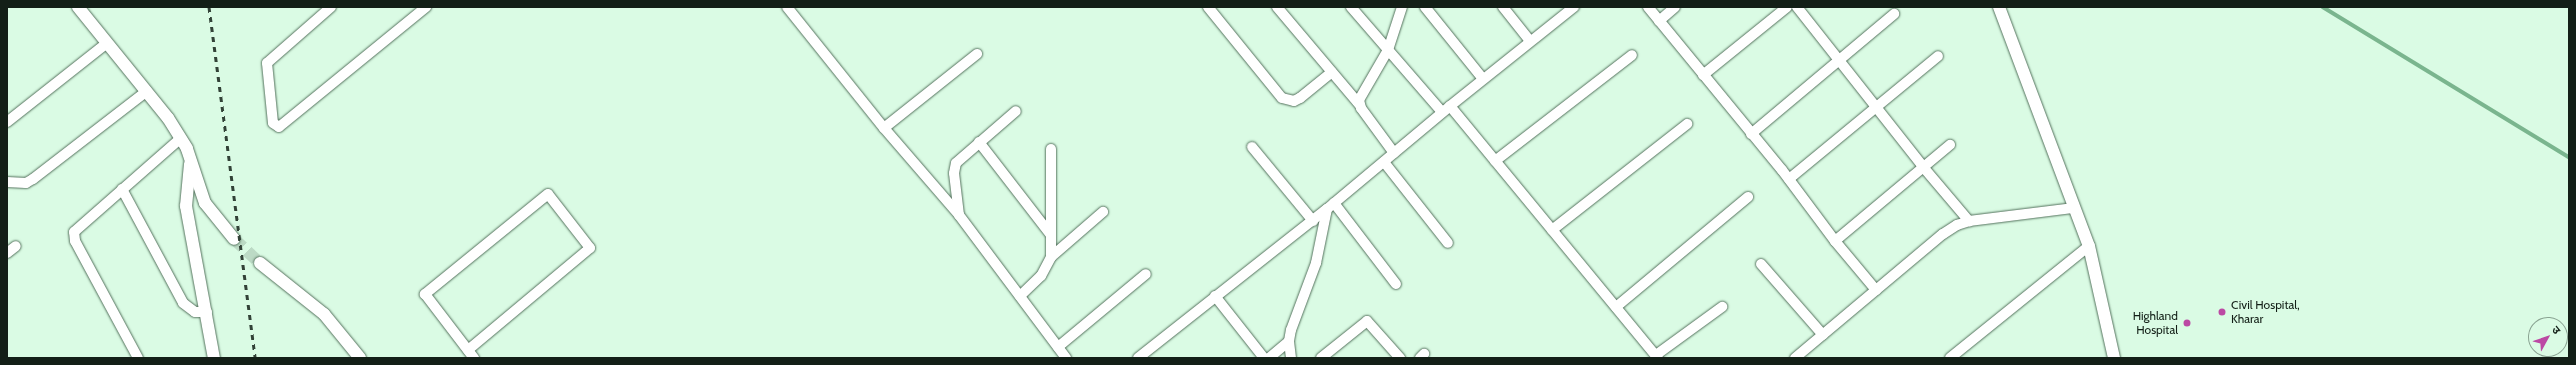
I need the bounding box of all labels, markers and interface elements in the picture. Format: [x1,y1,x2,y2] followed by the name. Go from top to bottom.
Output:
[2231,298,2300,326] place label: Civil Hospital, Kharar
[2216,306,2228,318] marker: Civil Hospital, Kharar
[2133,309,2178,337] place label: Highland Hospital
[2181,317,2193,329] marker: Highland Hospital
[2528,317,2568,357] north arrow
[2549,323,2564,337] text: उ

